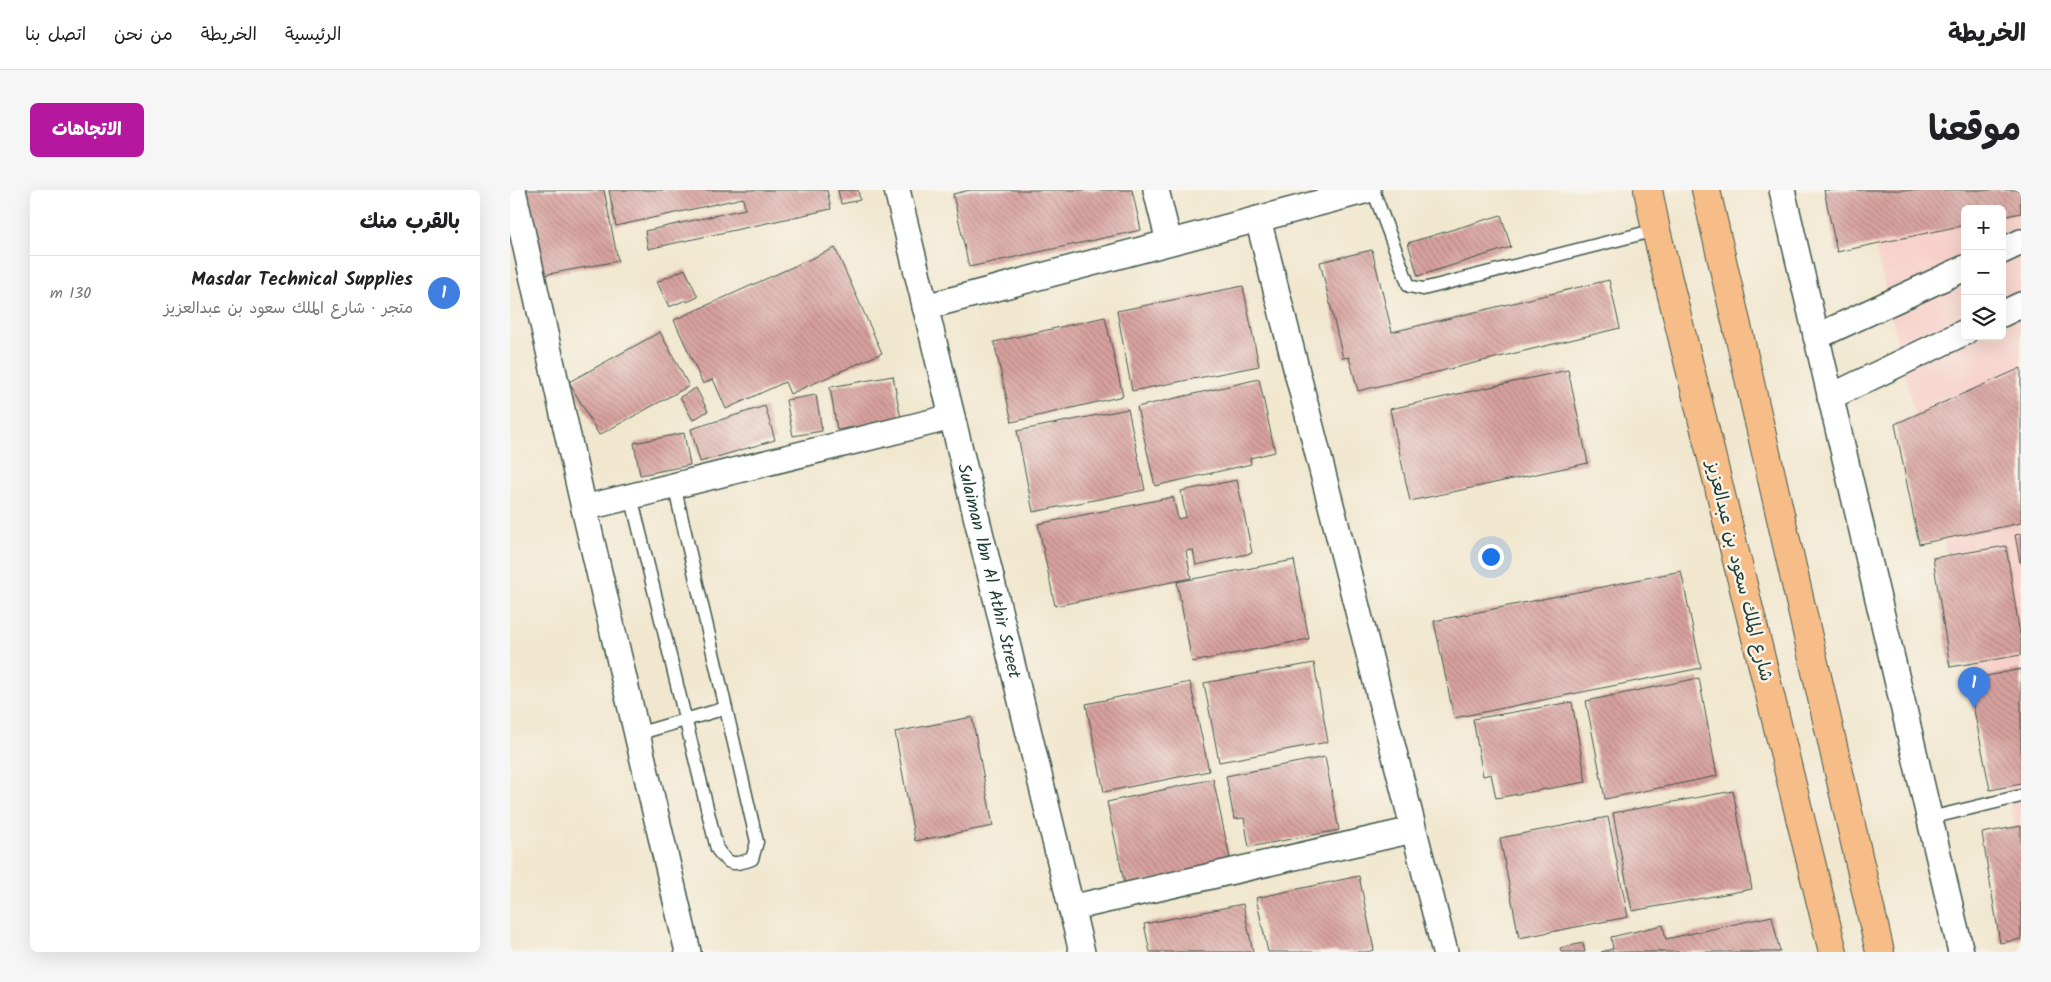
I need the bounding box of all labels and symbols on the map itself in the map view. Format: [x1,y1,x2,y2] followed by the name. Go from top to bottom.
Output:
[1697,456,1780,685] street label: شارع الملك سعود بن عبدالعزيز
[948,461,1028,683] street label: Sulaiman Ibn Al Athir Street
[1478,544,1504,570] your location
[1958,667,1990,708] pin: 1

